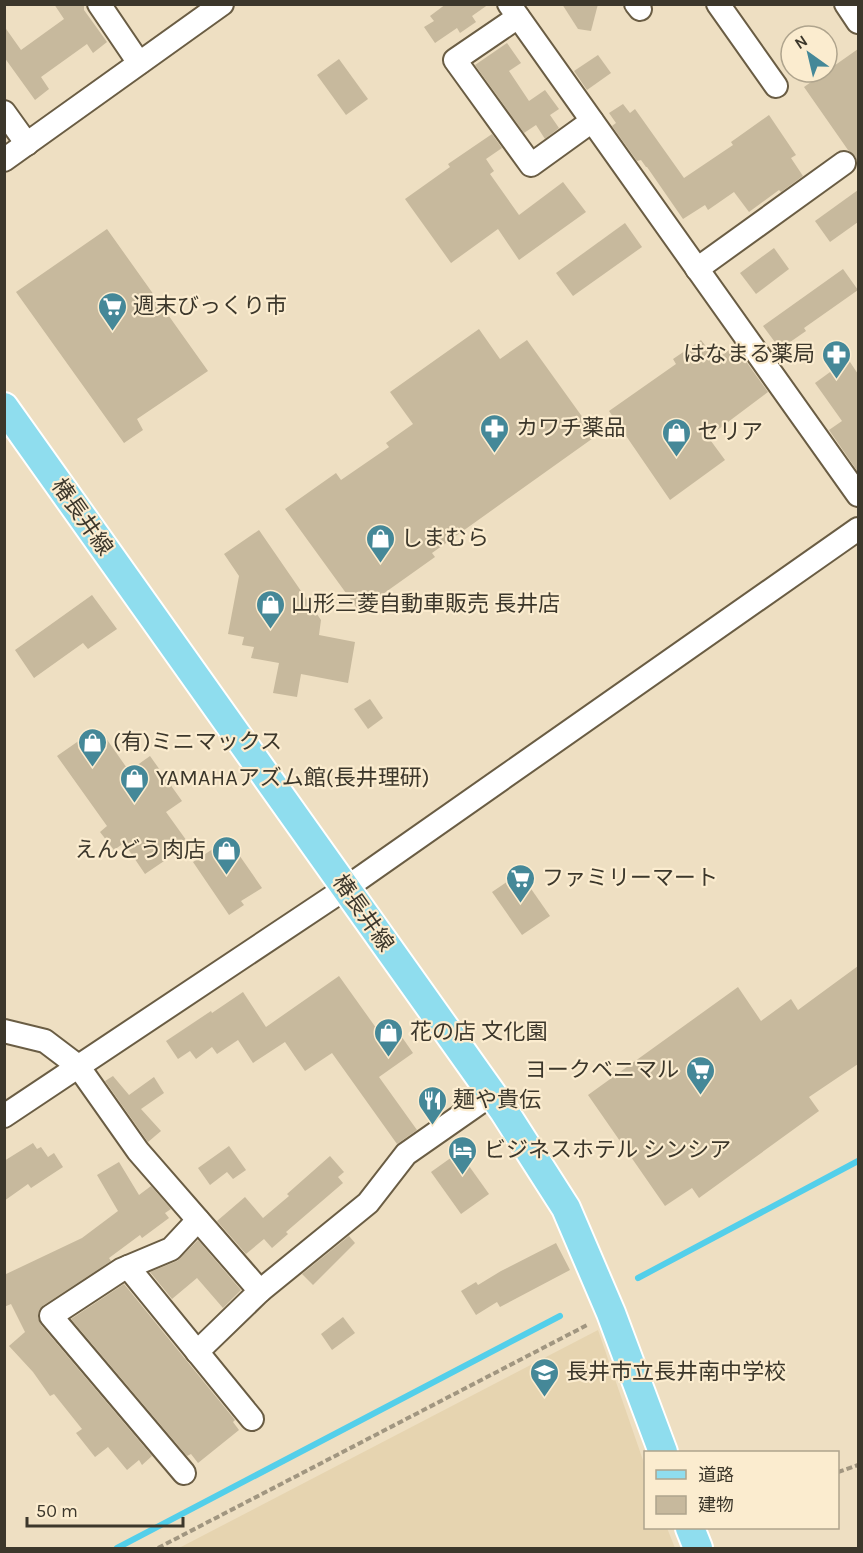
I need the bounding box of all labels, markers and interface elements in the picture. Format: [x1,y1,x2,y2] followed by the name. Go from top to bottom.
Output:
[779,24,839,84] north arrow
[791,31,811,53] text: N
[96,290,128,332] supermarket icon: 週末びっくり市
[133,293,287,319] place label: 週末びっくり市
[820,338,852,380] pharmacy icon: はなまる薬局
[683,341,815,367] place label: はなまる薬局
[479,412,511,454] pharmacy icon: カワチ薬品
[516,415,626,441] place label: カワチ薬品
[660,416,692,458] shop icon: セリア
[697,419,763,445] place label: セリア
[46,473,118,561] street label: 椿長井線
[364,522,396,564] shop icon: しまむら
[401,525,489,551] place label: しまむら
[254,588,286,630] shop icon: 山形三菱自動車販売 長井店
[291,591,560,617] place label: 山形三菱自動車販売 長井店
[76,726,108,768] shop icon: (有)ミニマックス
[113,729,282,755] place label: (有)ミニマックス
[119,762,151,804] shop icon: YAMAHAアズム館(長井理研)
[156,765,429,791] place label: YAMAHAアズム館(長井理研)
[211,834,243,876] shop icon: えんどう肉店
[75,837,206,863] place label: えんどう肉店
[505,862,537,904] supermarket icon: ファミリーマート
[542,865,718,891] place label: ファミリーマート
[327,869,399,957] street label: 椿長井線
[373,1016,405,1058] shop icon: 花の店 文化園
[410,1019,547,1045] place label: 花の店 文化園
[684,1054,716,1096] supermarket icon: ヨークベニマル
[525,1057,679,1083] place label: ヨークベニマル
[416,1084,448,1126] restaurant icon: 麺や貴伝
[453,1087,541,1113] place label: 麺や貴伝
[447,1134,479,1176] hotel icon: ビジネスホテル シンシア
[484,1137,731,1163] place label: ビジネスホテル シンシア
[529,1356,561,1398] school or university icon: 長井市立長井南中学校
[566,1359,786,1385] place label: 長井市立長井南中学校
[644,1451,839,1529] legend
[698,1464,734,1486] text: 道路
[27,1490,183,1528] scale bar
[698,1494,734,1516] text: 建物
[36,1500,78,1522] text: 50 m

